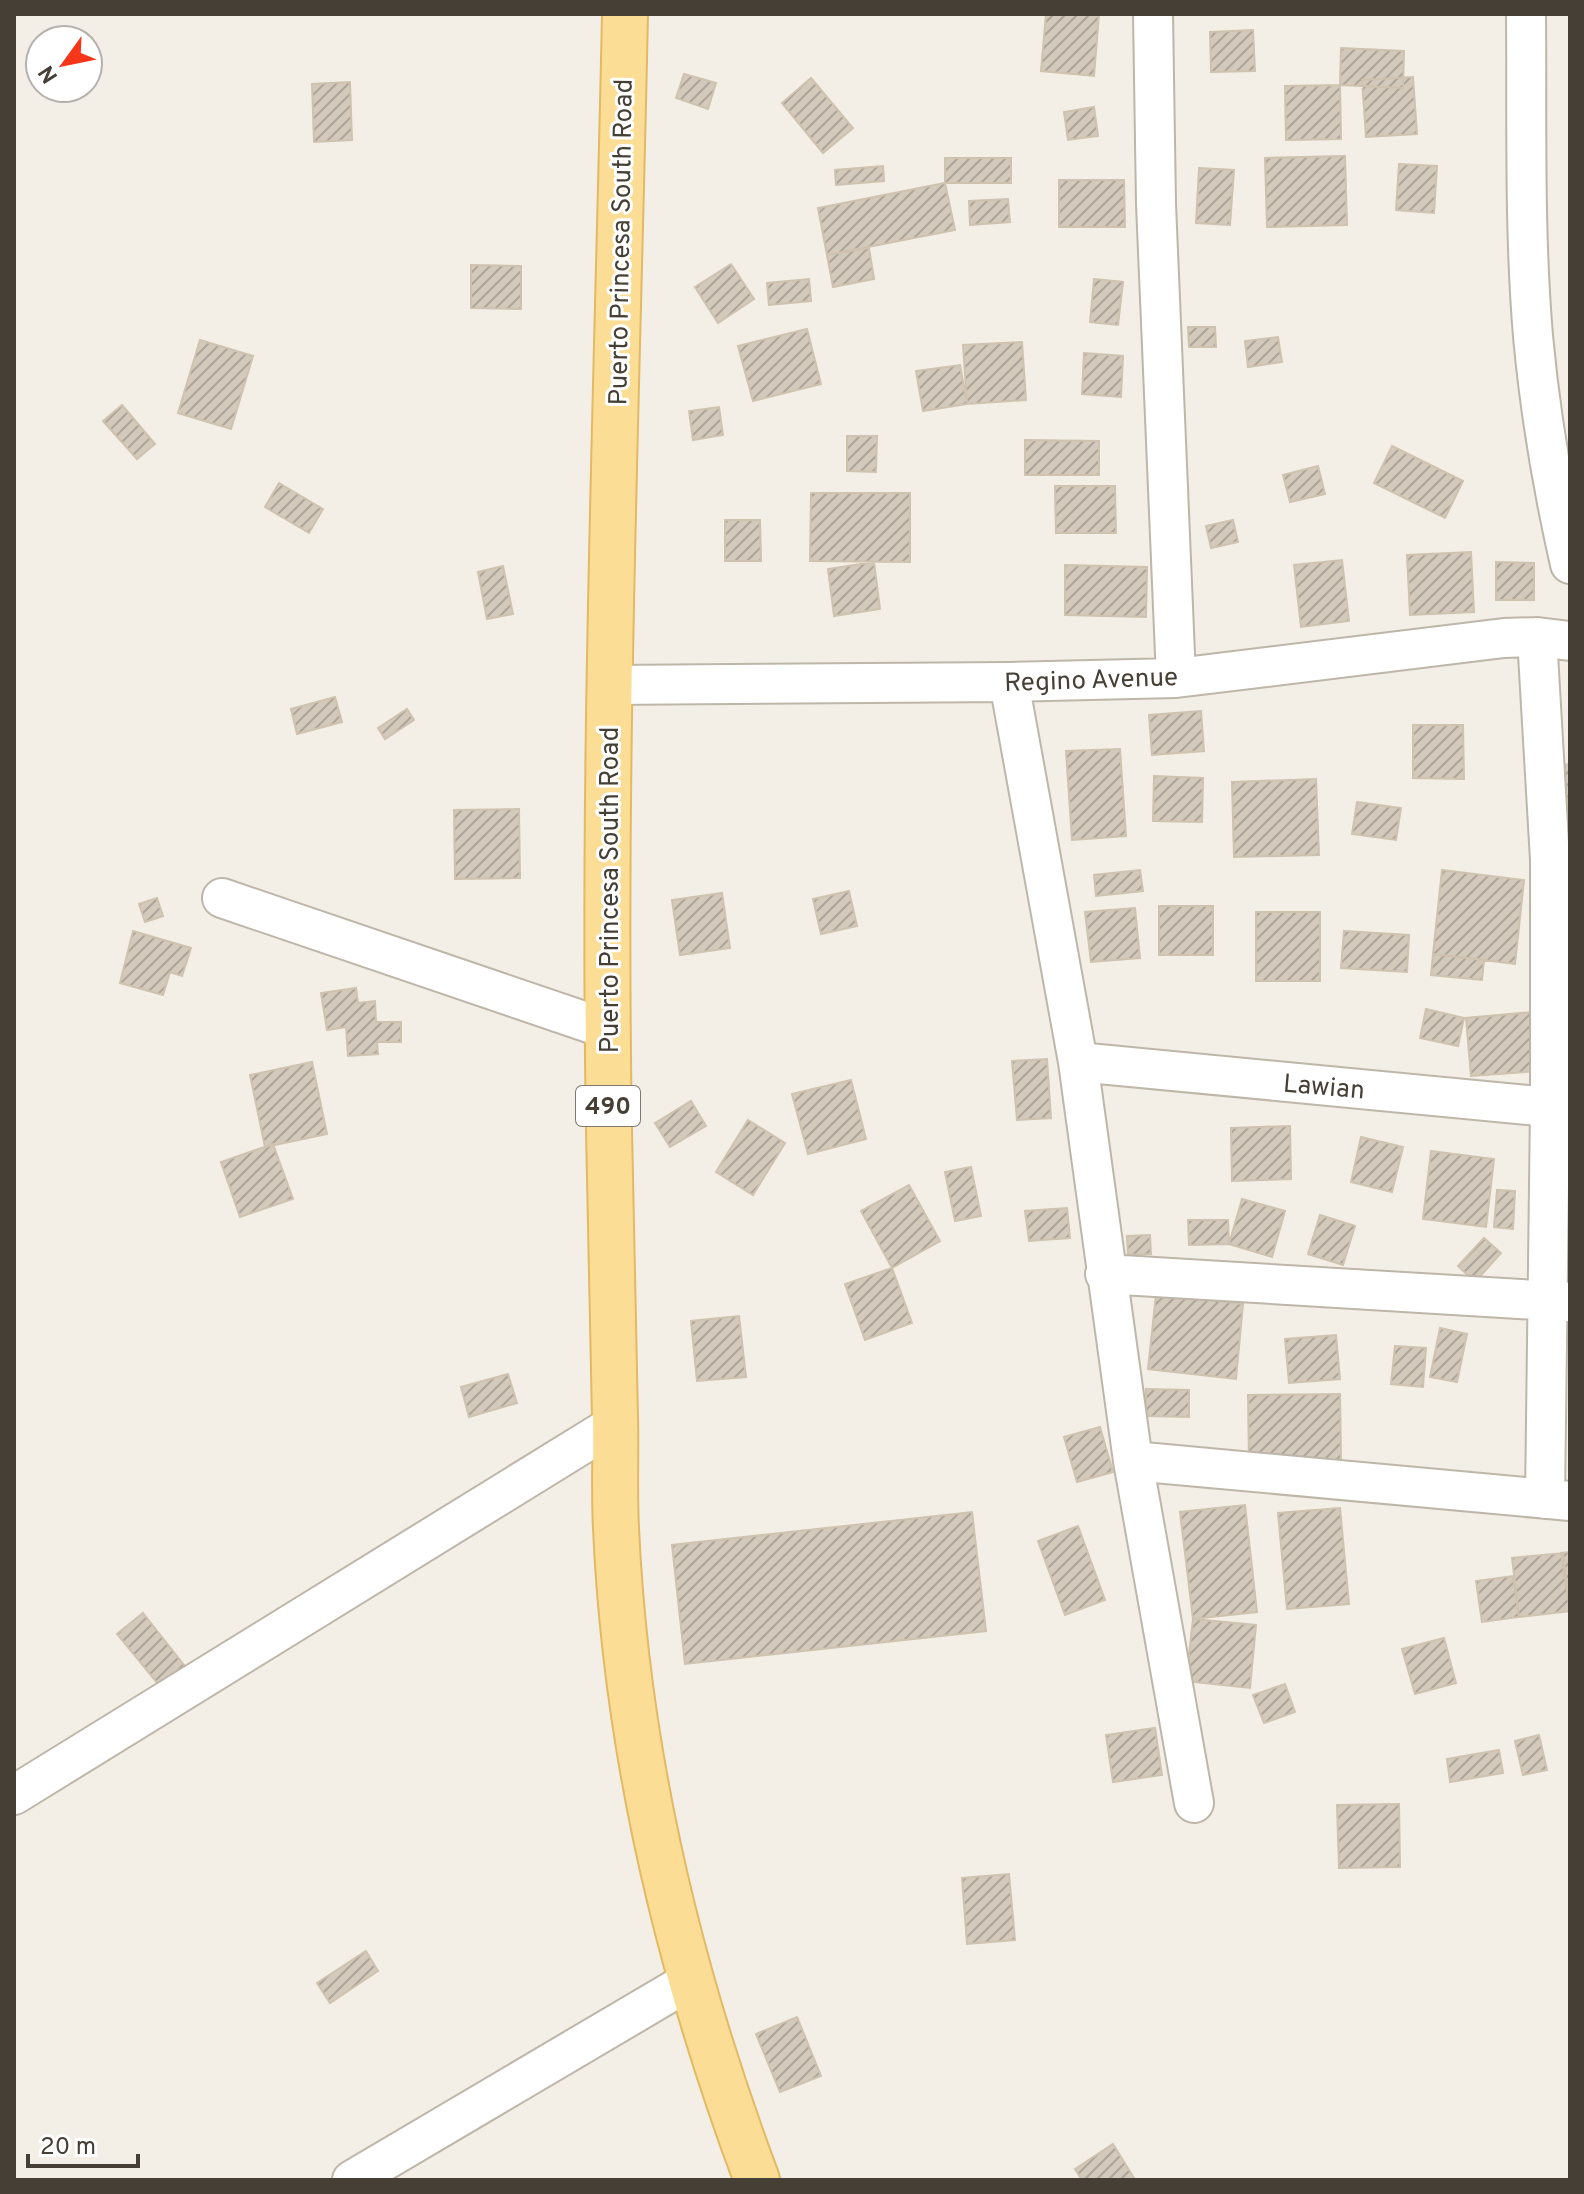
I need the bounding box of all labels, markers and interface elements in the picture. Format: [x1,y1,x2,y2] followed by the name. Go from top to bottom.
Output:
[24,24,104,104] north arrow
[34,60,65,88] text: N
[603,78,642,406] street label: Puerto Princesa South Road
[1004,662,1179,701] street label: Regino Avenue
[595,727,628,1053] street label: Puerto Princesa South Road
[1282,1068,1366,1108] street label: Lawian
[576,1086,640,1126] road number: 490
[28,2118,138,2168] scale bar
[40,2133,96,2163] text: 20 m

